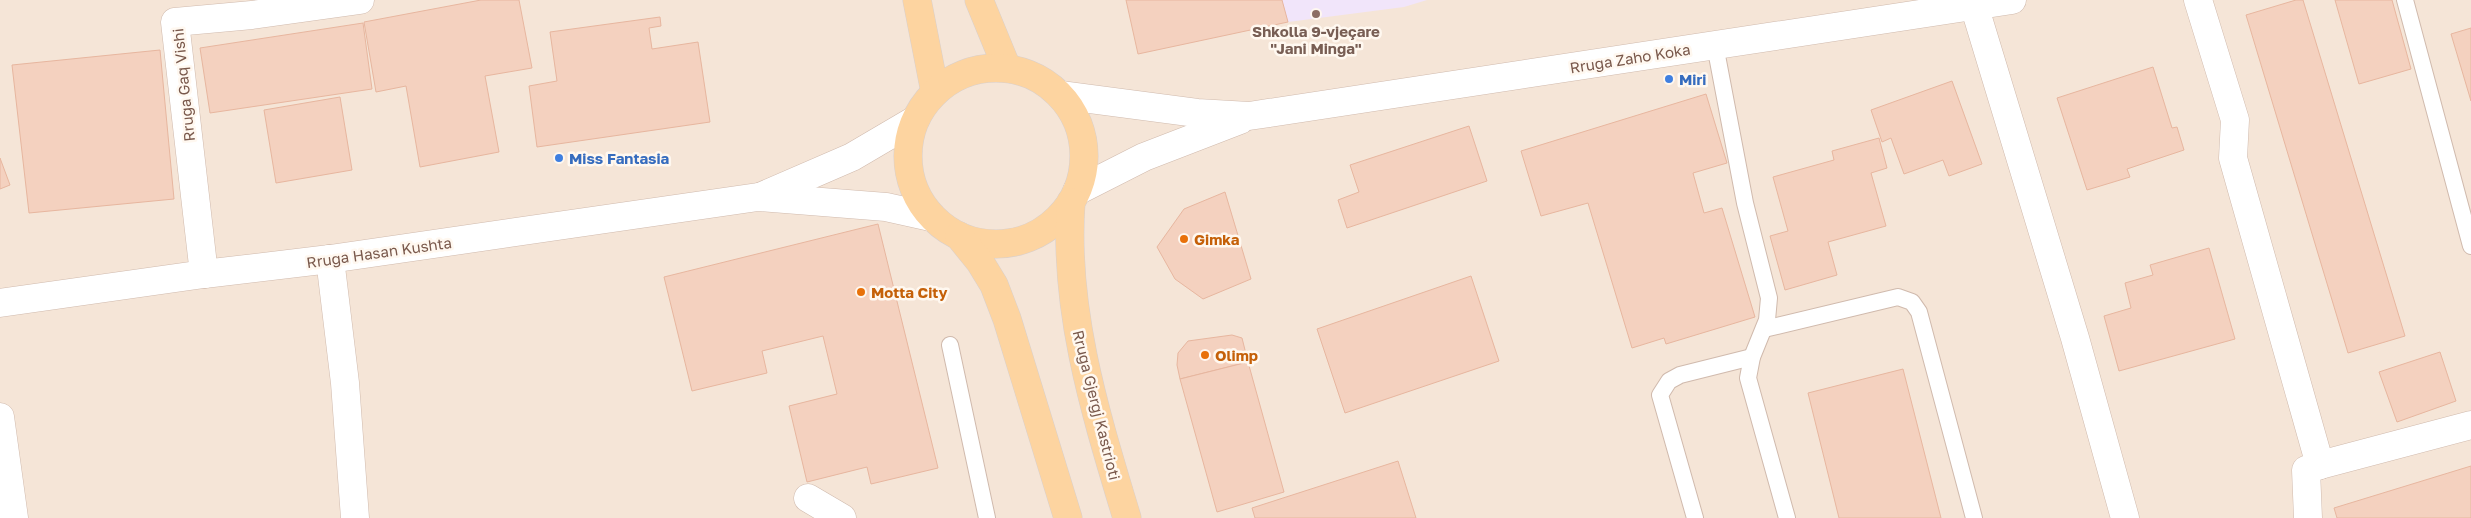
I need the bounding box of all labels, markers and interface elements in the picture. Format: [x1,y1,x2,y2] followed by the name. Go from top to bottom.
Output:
[1310,8,1322,20] marker: Shkolla 9-vjeçare "Jani Minga"
[1252,22,1380,57] place label: Shkolla 9-vjeçare "Jani Minga"
[168,27,198,143] street label: Rruga Gaq Vishi
[1568,40,1692,76] street label: Rruga Zaho Koka
[1679,70,1706,88] place label: Miri
[1663,73,1675,85] marker: Miri
[569,149,670,167] place label: Miss Fantasia
[553,152,565,164] marker: Miss Fantasia
[1194,230,1240,248] place label: Gimka
[305,233,453,271] street label: Rruga Hasan Kushta
[1178,233,1190,245] marker: Gimka
[871,283,948,301] place label: Motta City
[855,286,867,298] marker: Motta City
[1070,328,1124,482] street label: Rruga Gjergj Kastrioti
[1215,346,1258,364] place label: Olimp
[1199,349,1211,361] marker: Olimp

